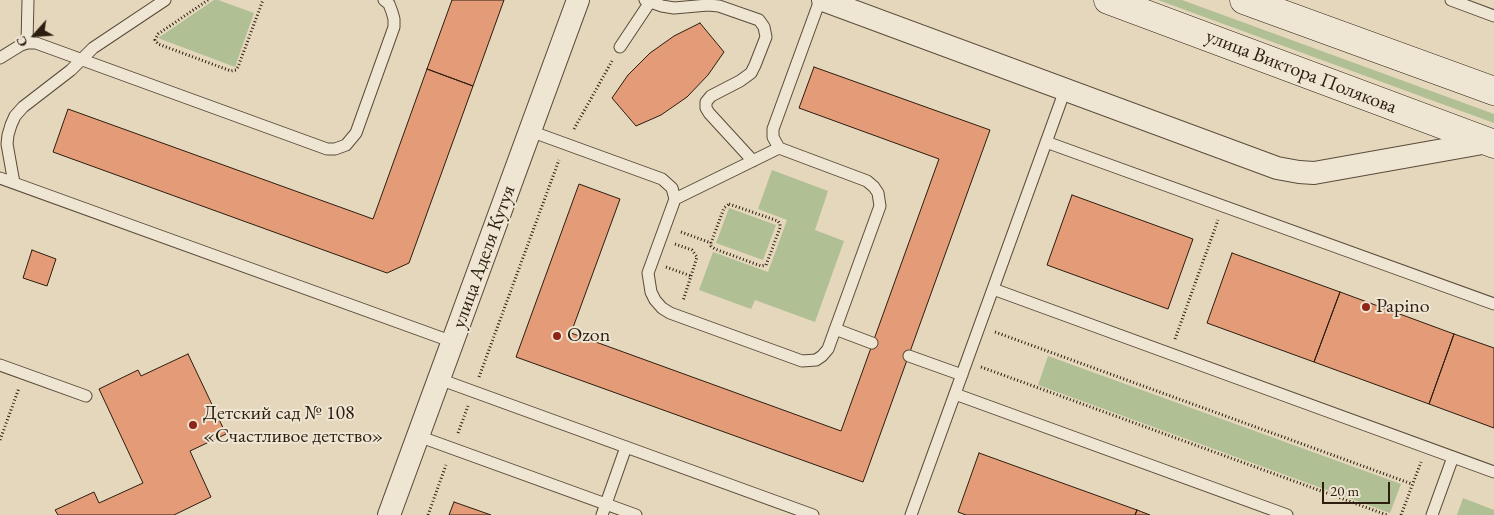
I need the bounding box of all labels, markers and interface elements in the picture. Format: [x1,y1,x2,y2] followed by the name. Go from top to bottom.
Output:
[10,10,60,60] north arrow
[1202,24,1400,120] street label: улица Виктора Полякова
[11,33,32,50] text: С
[447,182,521,332] street label: улица Аделя Кутуя
[1376,295,1430,319] place label: Papino
[1360,301,1372,313] marker: Papino
[567,324,610,348] place label: Ozon
[551,330,563,342] marker: Ozon
[203,402,383,449] place label: Детский сад № 108 «Счастливое детство»
[187,419,199,431] marker: Детский сад № 108 «Счастливое детство»
[1324,472,1392,504] scale bar
[1330,481,1359,500] text: 20 m

